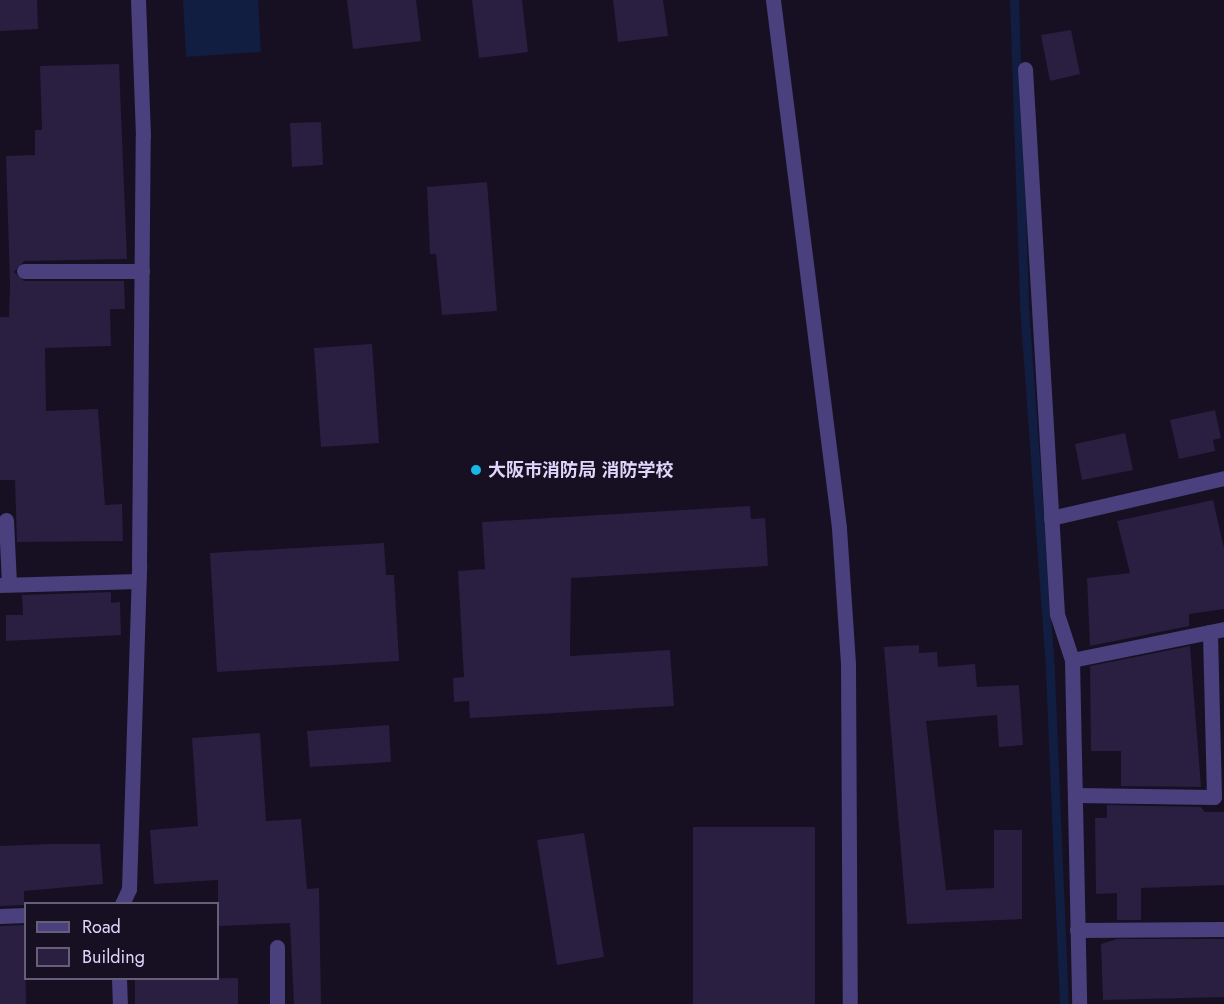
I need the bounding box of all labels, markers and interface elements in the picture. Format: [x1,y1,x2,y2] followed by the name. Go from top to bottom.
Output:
[488,459,673,481] place label: 大阪市消防局 消防学校
[469,463,483,477] marker: 大阪市消防局 消防学校
[24,902,219,980] legend
[82,914,121,940] text: Road
[82,944,145,970] text: Building

